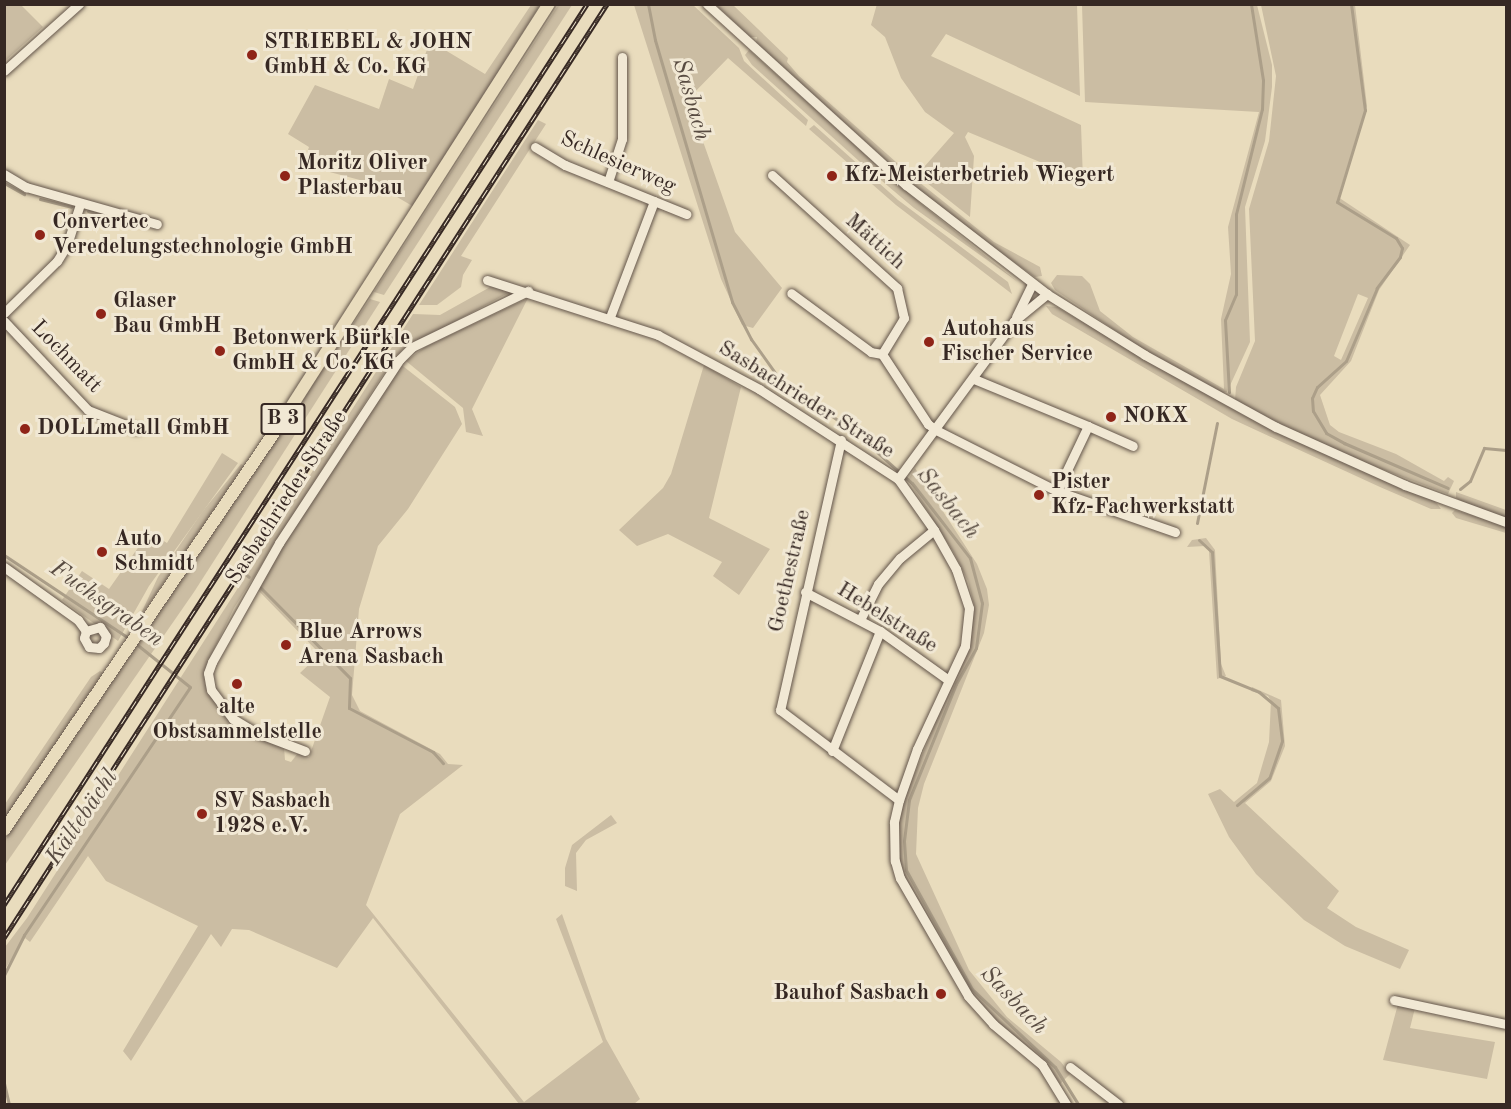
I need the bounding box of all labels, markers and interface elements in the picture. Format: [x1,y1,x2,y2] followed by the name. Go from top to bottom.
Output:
[264,29,472,80] place label: STRIEBEL & JOHN GmbH & Co. KG
[245,48,259,62] marker: STRIEBEL & JOHN GmbH & Co. KG
[664,55,716,145] water label: Sasbach
[556,126,680,200] street label: Schlesierweg
[297,150,427,202] place label: Moritz Oliver Plasterbau
[844,163,1114,189] place label: Kfz-Meisterbetrieb Wiegert
[278,169,292,183] marker: Moritz Oliver Plasterbau
[825,169,839,183] marker: Kfz-Meisterbetrieb Wiegert
[839,208,911,276] street label: Mättich
[52,209,353,260] place label: Convertec Veredelungstechnologie GmbH
[33,228,47,242] marker: Convertec Veredelungstechnologie GmbH
[113,288,221,340] place label: Glaser Bau GmbH
[94,307,108,321] marker: Glaser Bau GmbH
[25,315,107,399] street label: Lochmatt
[941,316,1093,368] place label: Autohaus Fischer Service
[232,325,410,376] place label: Betonwerk Bürkle GmbH & Co. KG
[713,335,899,465] street label: Sasbachrieder Straße
[922,335,936,349] marker: Autohaus Fischer Service
[213,344,227,358] marker: Betonwerk Bürkle GmbH & Co. KG
[260,401,306,437] road number: B 3
[1123,404,1188,430] place label: NOKX
[221,406,353,590] street label: Sasbachrieder Straße
[1104,410,1118,424] marker: NOKX
[37,416,229,442] place label: DOLLmetall GmbH
[18,422,32,436] marker: DOLLmetall GmbH
[909,462,985,546] water label: Sasbach
[1051,469,1234,520] place label: Pister Kfz-Fachwerkstatt
[1032,488,1046,502] marker: Pister Kfz-Fachwerkstatt
[763,507,817,635] street label: Goethestraße
[114,526,194,578] place label: Auto Schmidt
[95,545,109,559] marker: Auto Schmidt
[44,555,168,655] water label: Fuchsgraben
[832,577,942,659] street label: Hebelstraße
[298,619,444,670] place label: Blue Arrows Arena Sasbach
[279,638,293,652] marker: Blue Arrows Arena Sasbach
[230,677,244,691] marker: alte Obstsammelstelle
[152,694,322,746] place label: alte Obstsammelstelle
[41,765,125,871] water label: Kältebächl
[214,788,330,840] place label: SV Sasbach 1928 e.V.
[195,807,209,821] marker: SV Sasbach 1928 e.V.
[973,961,1053,1041] water label: Sasbach
[773,981,929,1007] place label: Bauhof Sasbach
[934,987,948,1001] marker: Bauhof Sasbach

